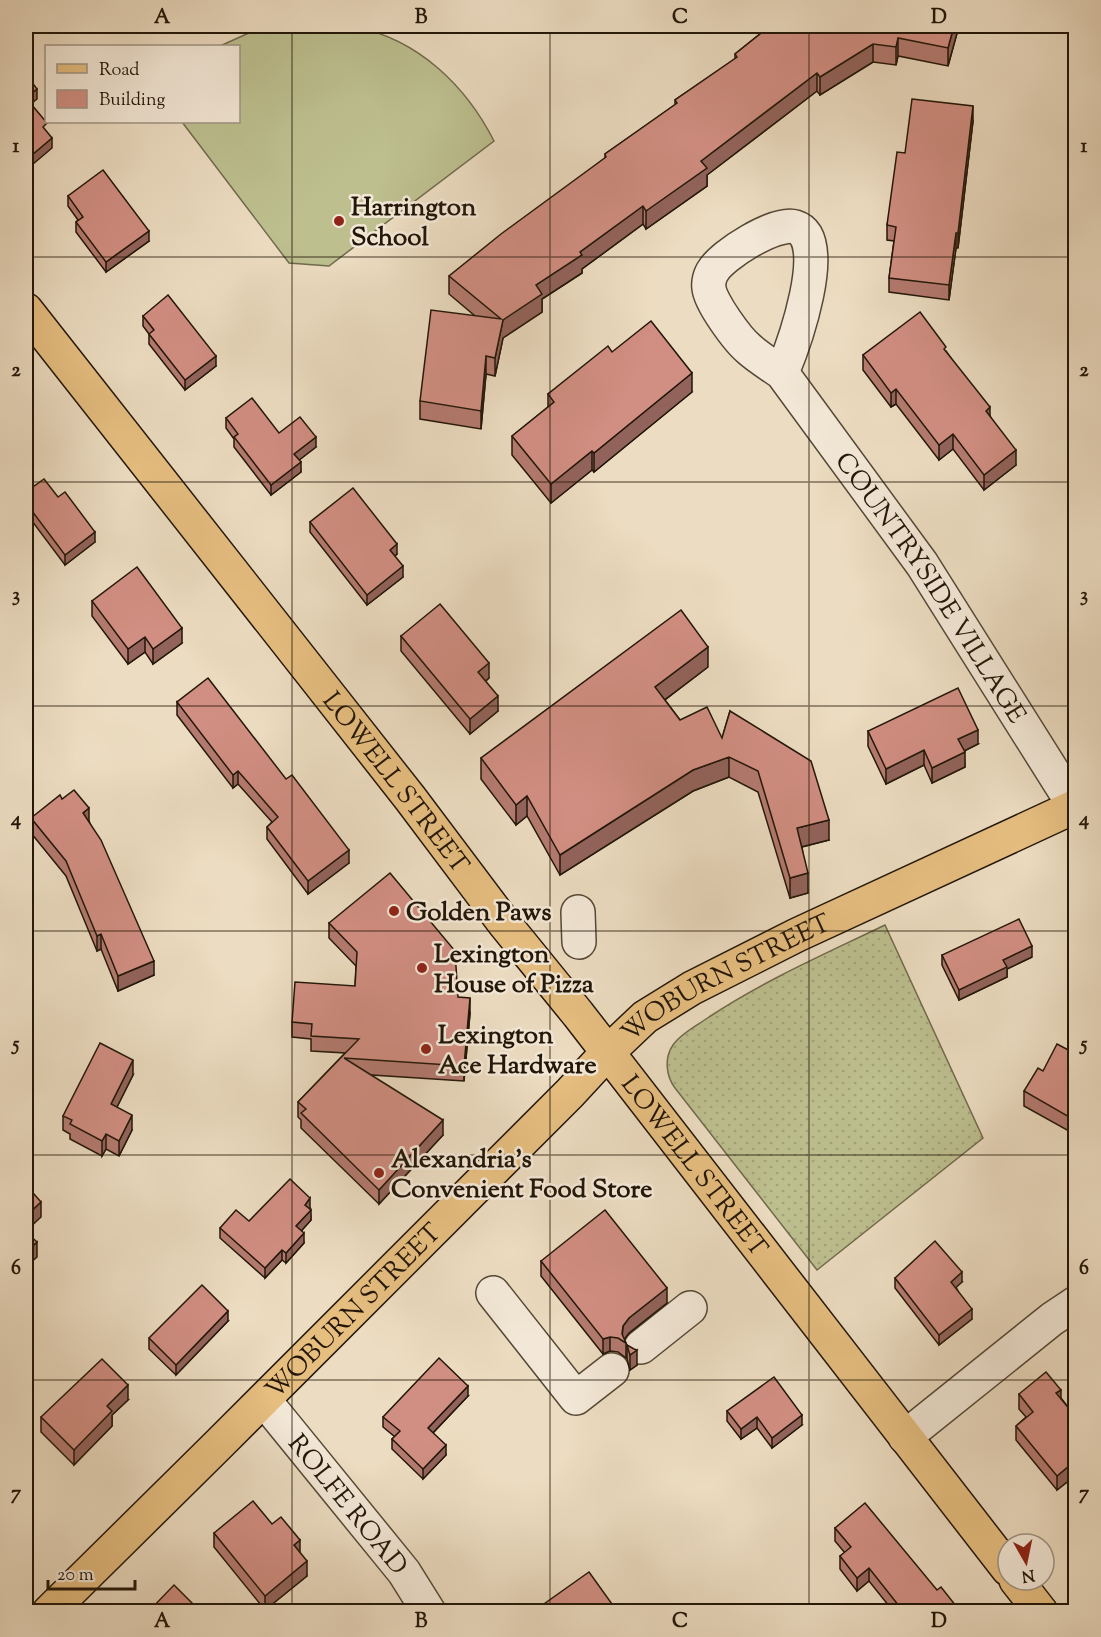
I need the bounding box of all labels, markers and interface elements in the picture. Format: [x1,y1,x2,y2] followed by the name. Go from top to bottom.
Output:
[154,4,171,33] text: A
[415,4,428,33] text: B
[672,4,688,33] text: C
[931,4,947,33] text: D
[45,45,240,123] legend
[99,58,139,84] text: Road
[99,88,165,114] text: Building
[13,133,20,162] text: 1
[1081,133,1088,162] text: 1
[351,190,477,257] place label: Harrington School
[332,214,346,228] marker: Harrington School
[11,357,21,386] text: 2
[1079,357,1089,386] text: 2
[825,445,1034,731] street label: COUNTRYSIDE VILLAGE
[12,582,20,611] text: 3
[1080,582,1088,611] text: 3
[312,685,477,882] street label: LOWELL STREET
[10,806,21,835] text: 4
[1078,806,1089,835] text: 4
[406,895,551,932] place label: Golden Paws
[387,904,401,918] marker: Golden Paws
[614,906,837,1051] street label: WOBURN STREET
[434,937,594,1004] place label: Lexington House of Pizza
[415,961,429,975] marker: Lexington House of Pizza
[438,1018,597,1085] place label: Lexington Ace Hardware
[11,1031,20,1060] text: 5
[1079,1031,1088,1060] text: 5
[419,1042,433,1056] marker: Lexington Ace Hardware
[611,1068,776,1265] street label: LOWELL STREET
[391,1142,652,1209] place label: Alexandria's Convenient Food Store
[372,1166,386,1180] marker: Alexandria's Convenient Food Store
[258,1216,451,1408] street label: WOBURN STREET
[11,1255,21,1284] text: 6
[1079,1255,1089,1284] text: 6
[278,1427,415,1584] street label: ROLFE ROAD
[11,1480,22,1509] text: 7
[1079,1480,1090,1509] text: 7
[996,1532,1056,1592] north arrow
[48,1553,135,1591] scale bar
[1020,1562,1036,1587] text: N
[57,1563,94,1589] text: 20 m
[154,1608,171,1637] text: A
[415,1608,428,1637] text: B
[672,1608,688,1637] text: C
[931,1608,947,1637] text: D

